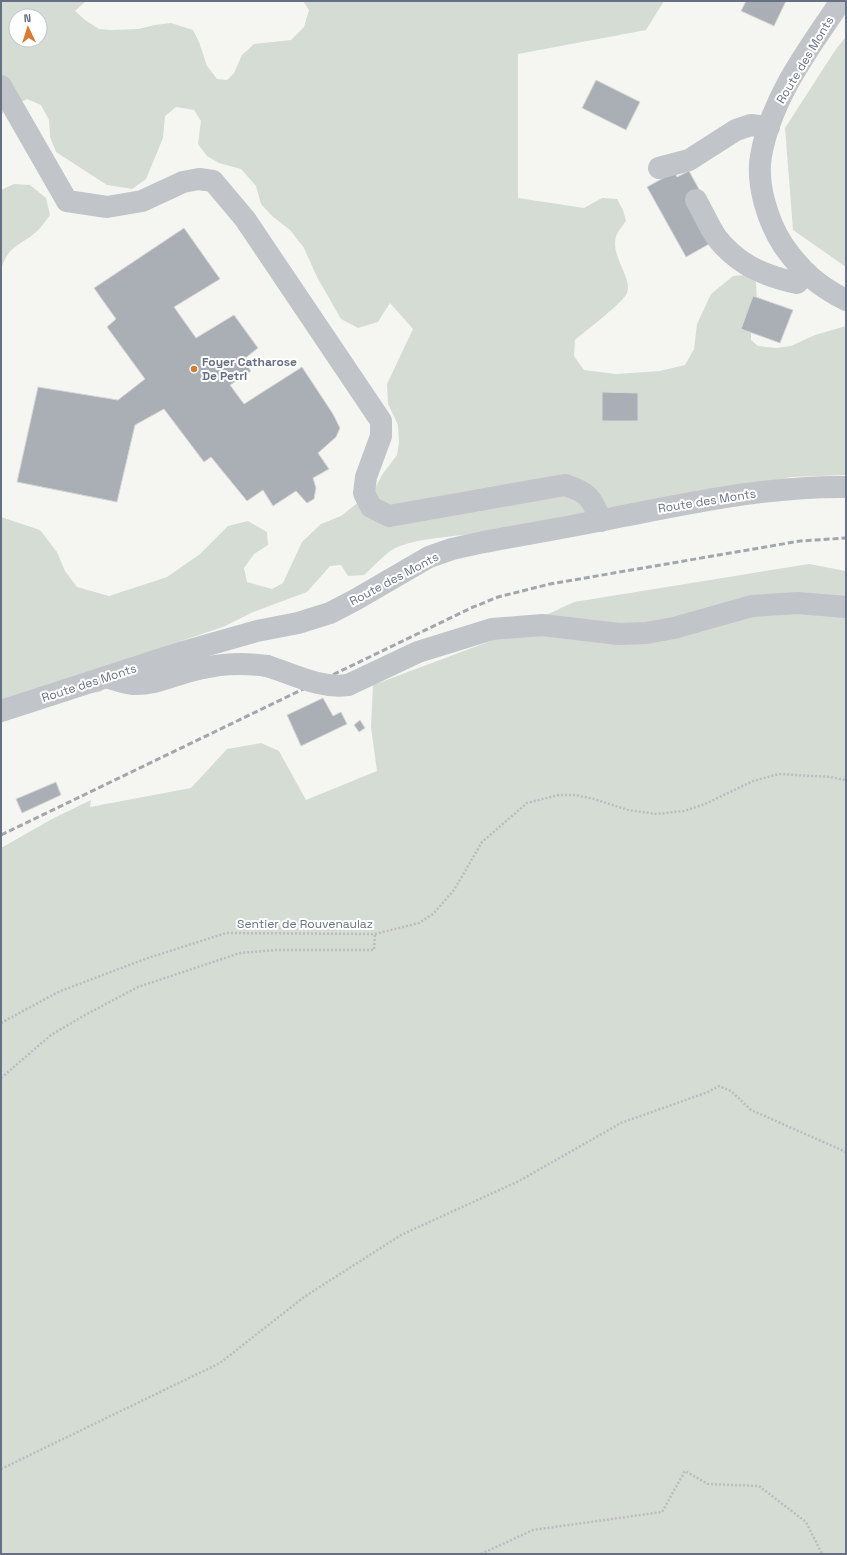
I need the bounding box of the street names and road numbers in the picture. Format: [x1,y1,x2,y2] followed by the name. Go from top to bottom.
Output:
[773,13,837,107] street label: Route des Monts
[657,485,757,517] street label: Route des Monts
[347,549,441,609] street label: Route des Monts
[39,660,139,706] street label: Route des Monts
[237,916,373,932] street label: Sentier de Rouvenaulaz

